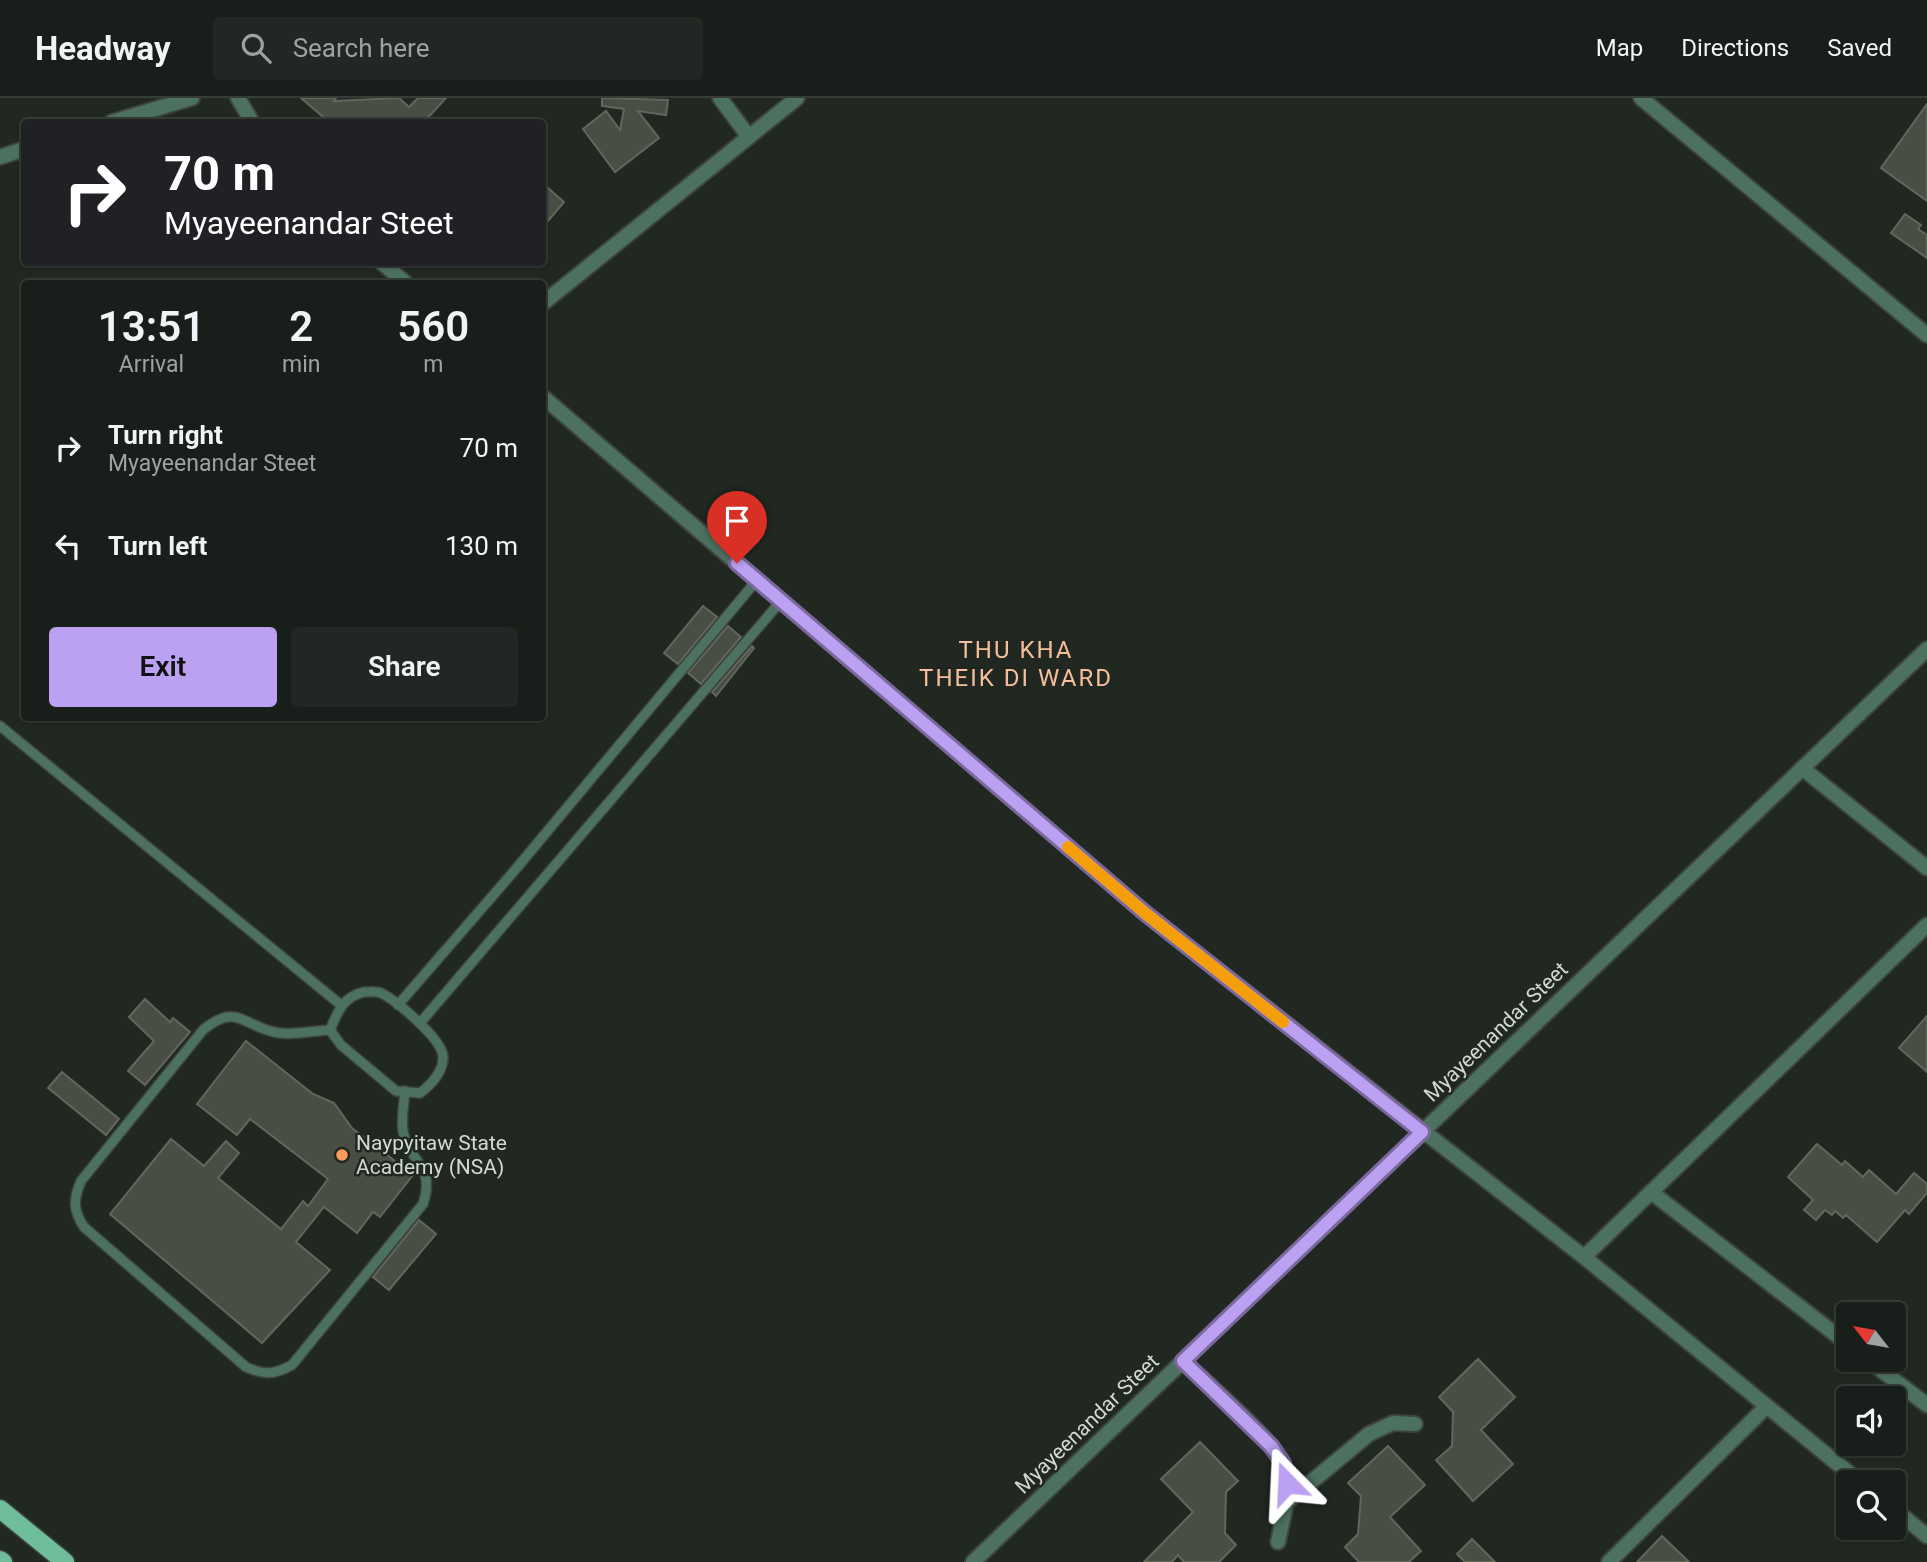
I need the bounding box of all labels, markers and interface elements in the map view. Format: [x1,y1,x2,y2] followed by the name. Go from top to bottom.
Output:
[213,17,703,80] search box
[35,29,171,68] text: Headway
[237,29,275,67] icon: search
[293,33,429,63] text: Search here
[1596,34,1643,62] text: Map
[1681,34,1789,62] text: Directions
[1827,34,1892,62] text: Saved
[164,145,275,202] text: 70 m
[49,147,140,238] icon: right
[164,204,454,242] text: Myayeenandar Steet
[98,302,205,351] text: 13:51
[289,302,313,351] text: 2
[397,302,469,351] text: 560
[119,351,184,378] text: Arrival
[282,351,320,378] text: min
[423,351,443,378] text: m
[108,420,223,450] text: Turn right
[49,429,87,467] icon: right
[460,433,518,463] text: 70 m
[108,450,316,477] text: Myayeenandar Steet
[707,491,767,563] pin
[718,502,756,540] icon: arrive
[49,527,87,565] icon: left
[108,531,207,561] text: Turn left
[445,531,518,561] text: 130 m
[49,627,277,707] button: Exit
[291,627,518,707] button: Share
[919,636,1113,692] district label: THU KHA THEIK DI WARD
[1419,957,1573,1107] street label: Myayeenandar Steet
[356,1131,507,1179] place label: Naypyitaw State Academy (NSA)
[334,1147,350,1163] marker: Naypyitaw State Academy (NSA)
[1836,1302,1906,1372] north arrow
[1836,1302,1906,1540] map controls
[1010,1349,1164,1499] street label: Myayeenandar Steet
[1836,1386,1906,1456] button: sound
[1250,1446,1324,1520] position arrow
[1836,1470,1906,1540] button: search

